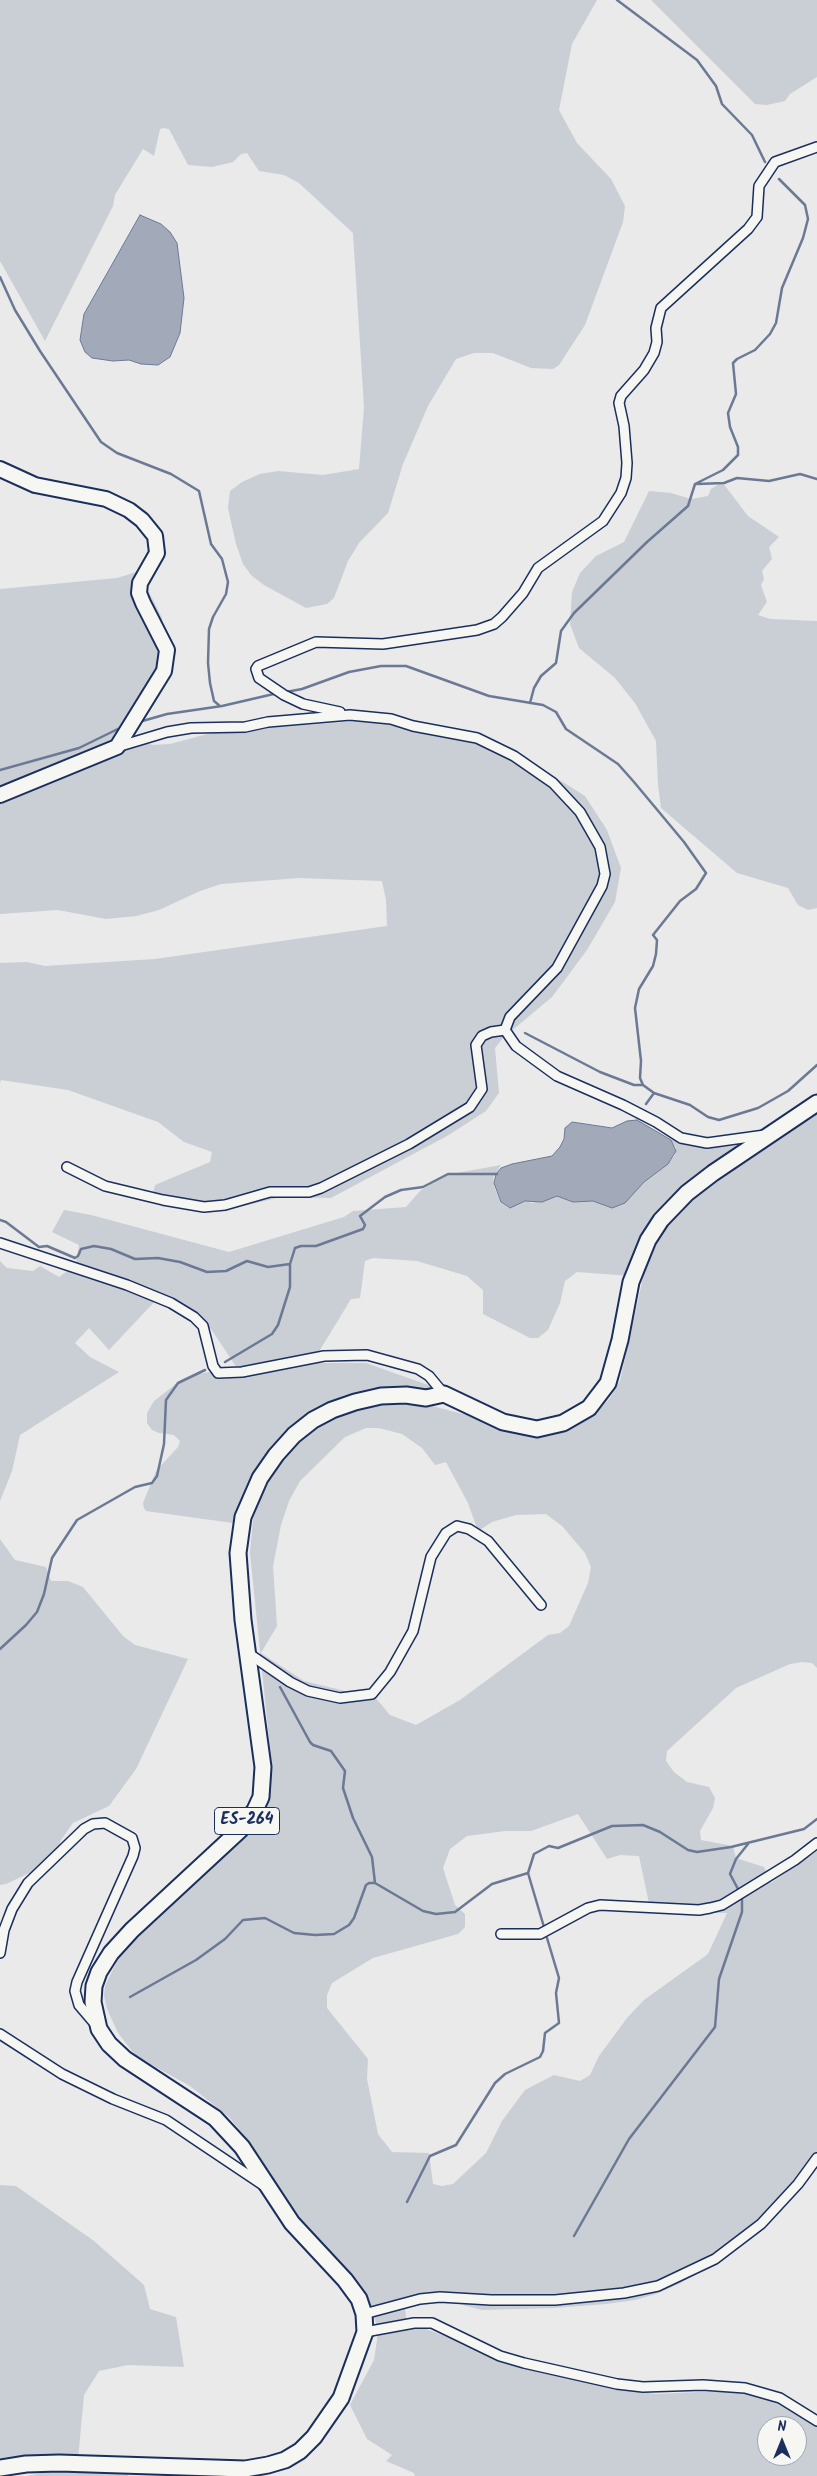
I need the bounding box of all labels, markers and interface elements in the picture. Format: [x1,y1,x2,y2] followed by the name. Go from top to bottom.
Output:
[214,1808,280,1834] road number: ES-264
[757,2416,807,2466] north arrow
[778,2416,786,2438] text: N

